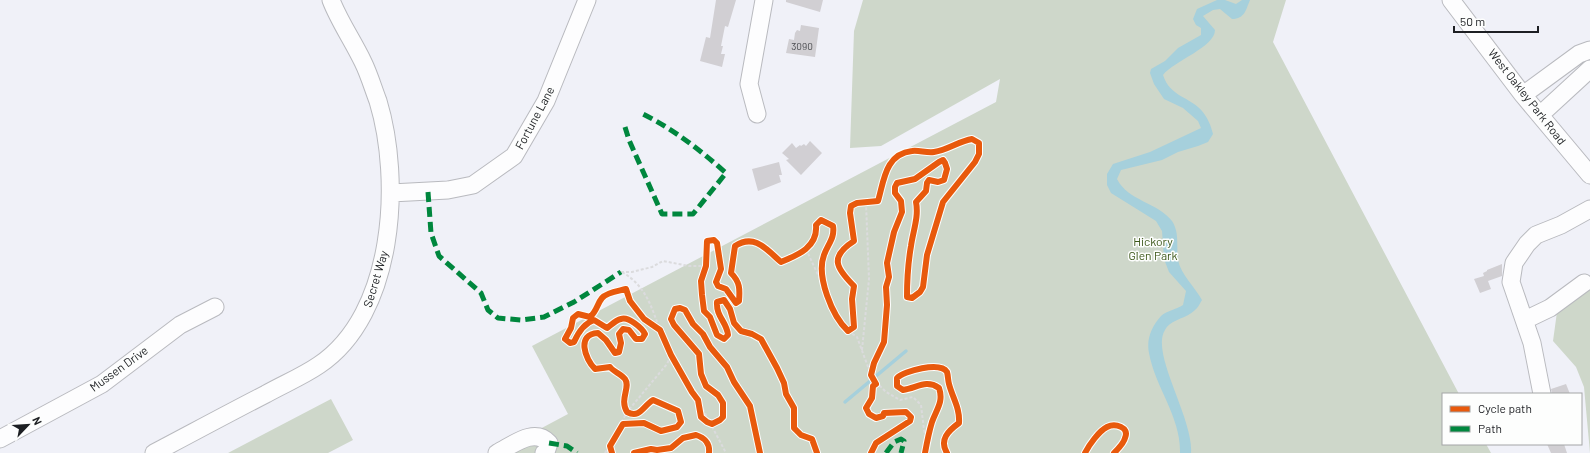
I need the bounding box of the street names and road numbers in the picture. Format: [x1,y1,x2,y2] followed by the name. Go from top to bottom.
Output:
[1486,46,1570,147] street label: West Oakley Park Road
[512,84,557,151] street label: Fortune Lane
[360,248,390,309] street label: Secret Way
[87,342,150,394] street label: Mussen Drive

